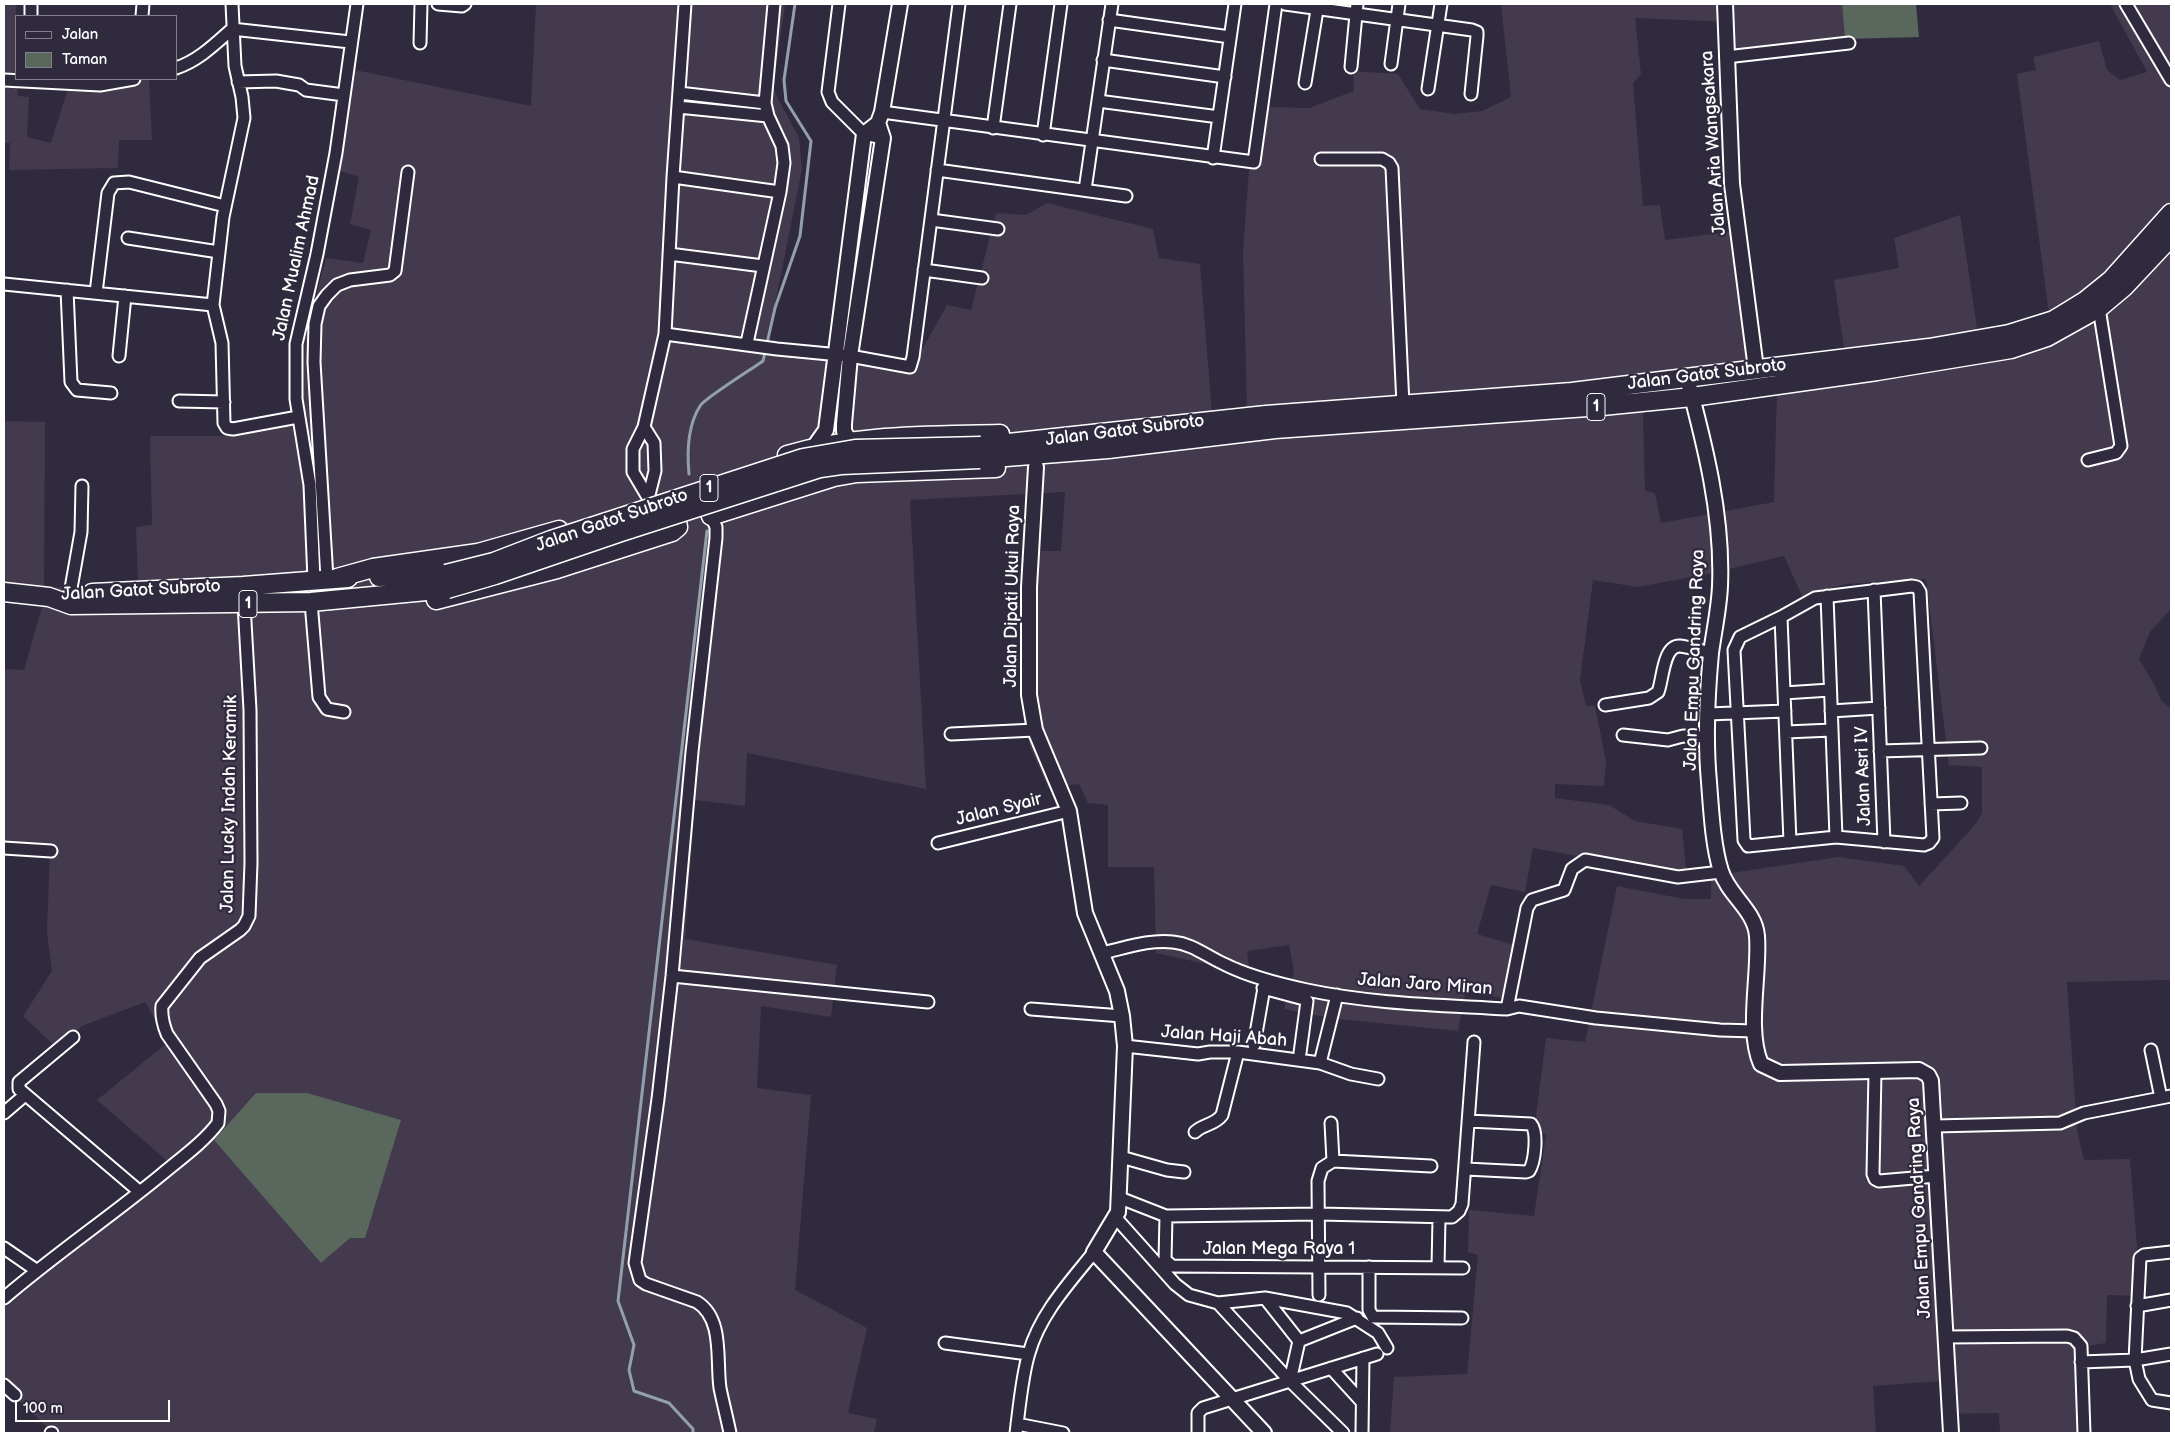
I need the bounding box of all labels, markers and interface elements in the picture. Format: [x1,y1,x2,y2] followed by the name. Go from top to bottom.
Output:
[15,15,178,80] legend
[62,25,98,44] text: Jalan
[62,50,107,69] text: Taman
[1697,50,1731,236] street label: Jalan Aria Wangsakara
[269,173,325,343] street label: Jalan Mualim Ahmad
[1626,355,1788,395] street label: Jalan Gatot Subroto
[1587,394,1605,421] road number: 1
[1044,411,1206,451] street label: Jalan Gatot Subroto
[700,474,718,502] road number: 1
[533,485,691,557] street label: Jalan Gatot Subroto
[1001,504,1025,688] street label: Jalan Dipati Ukui Raya
[1680,549,1710,771] street label: Jalan Empu Gandring Raya
[61,576,221,606] street label: Jalan Gatot Subroto
[239,590,257,618] road number: 1
[217,695,243,913] street label: Jalan Lucky Indah Keramik
[1851,726,1877,826] street label: Jalan Asri IV
[954,789,1044,831] street label: Jalan Syair
[1357,970,1493,1000] street label: Jalan Jaro Miran
[1160,1022,1288,1052] street label: Jalan Haji Abah
[1903,1097,1937,1319] street label: Jalan Empu Gandring Raya
[1203,1238,1355,1260] street label: Jalan Mega Raya 1
[18,1390,172,1422] scale bar
[23,1399,63,1418] text: 100 m

